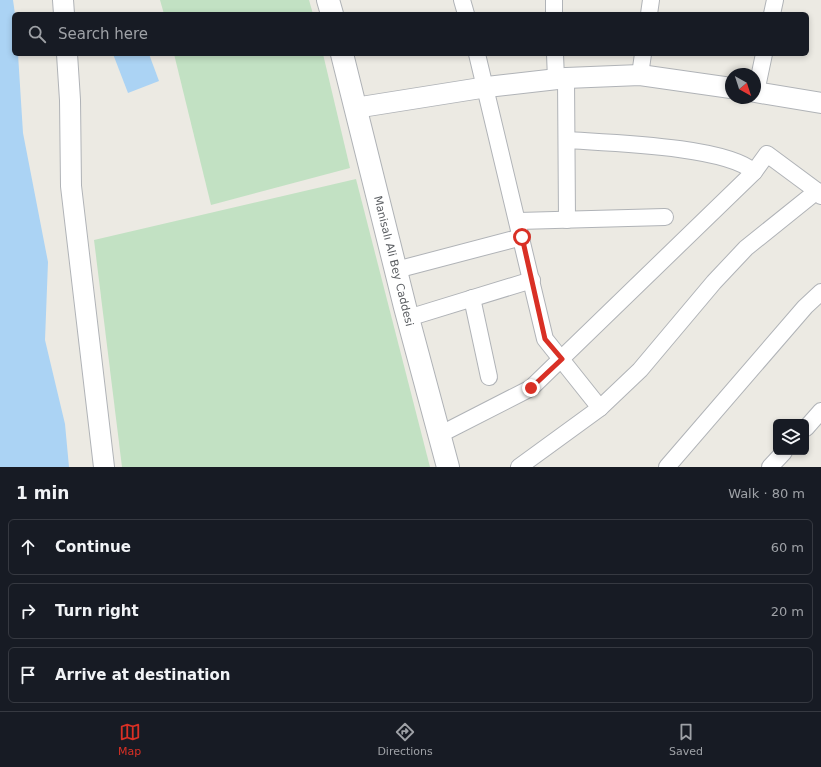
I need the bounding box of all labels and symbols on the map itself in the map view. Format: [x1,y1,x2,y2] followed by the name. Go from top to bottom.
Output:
[725,68,761,104] north arrow
[371,195,416,328] street label: Manisalı Ali Bey Caddesi
[513,228,531,246] route start
[522,379,540,397] route end

